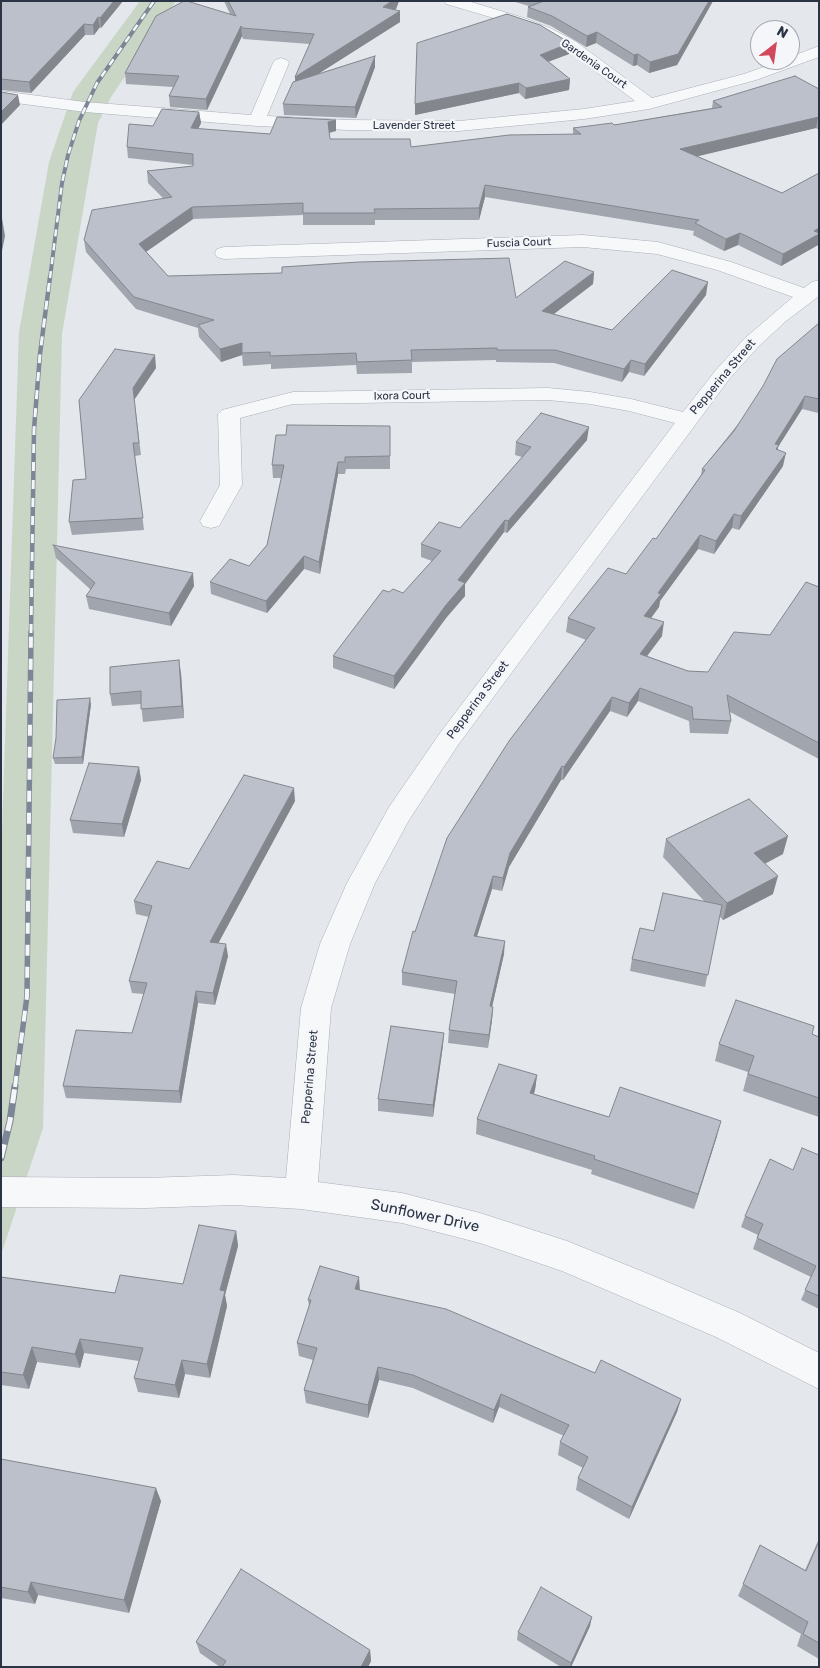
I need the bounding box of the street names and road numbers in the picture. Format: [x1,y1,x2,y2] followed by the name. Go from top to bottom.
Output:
[559,36,629,92] street label: Gardenia Court
[373,119,455,133] street label: Lavender Street
[486,235,552,251] street label: Fuscia Court
[687,336,759,418] street label: Pepperina Street
[374,389,430,403] street label: Ixora Court
[444,658,512,742] street label: Pepperina Street
[299,1029,321,1125] street label: Pepperina Street
[369,1196,481,1236] street label: Sunflower Drive

